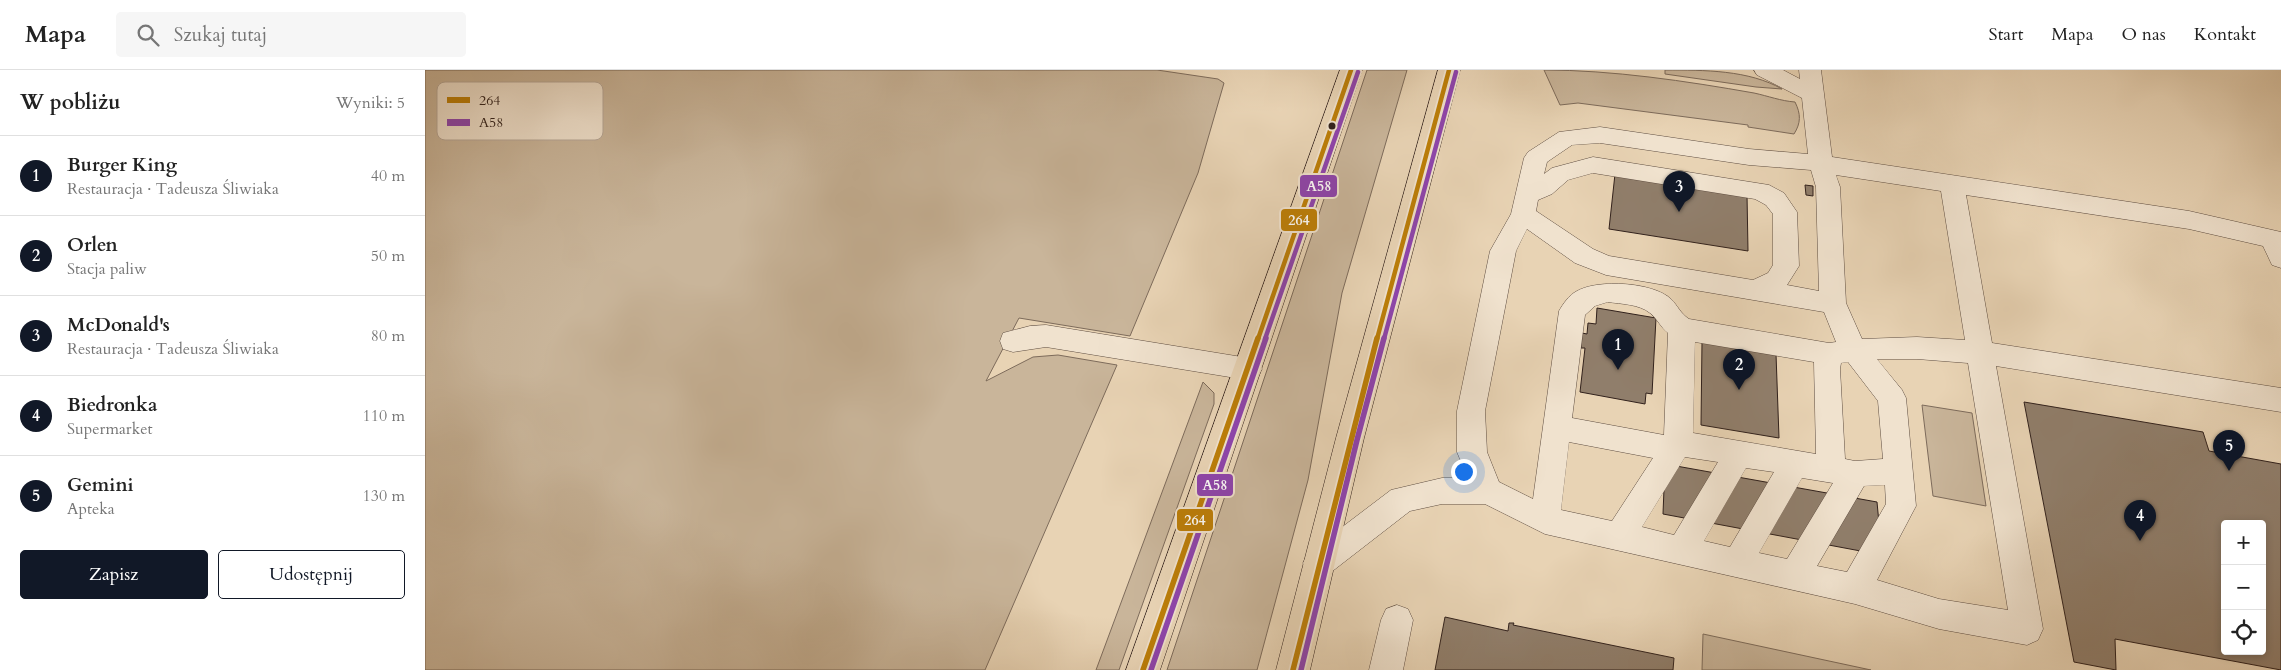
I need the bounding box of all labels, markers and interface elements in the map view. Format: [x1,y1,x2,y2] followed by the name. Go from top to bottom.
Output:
[116,12,466,57] search box
[25,18,86,51] text: Mapa
[134,21,162,49] icon: search
[174,22,267,48] text: Szukaj tutaj
[1989,22,2023,47] text: Start
[2051,22,2093,47] text: Mapa
[2121,22,2166,47] text: O nas
[2194,22,2256,47] text: Kontakt
[437,82,603,140] legend
[20,88,121,117] text: W pobliżu
[479,91,501,110] text: 264
[336,92,405,114] text: Wyniki: 5
[479,113,503,132] text: A58
[1327,121,1337,131] unlabelled marker
[67,152,177,178] text: Burger King
[32,165,40,187] text: 1
[371,165,405,187] text: 40 m
[1663,171,1695,212] pin: 3
[1299,174,1338,198] line badge: A58
[1307,177,1331,196] text: A58
[67,178,279,200] text: Restauracja · Tadeusza Śliwiaka
[1280,208,1318,232] line badge: 264
[1288,211,1310,230] text: 264
[67,232,118,258] text: Orlen
[32,245,40,267] text: 2
[371,245,405,267] text: 50 m
[67,258,147,280] text: Stacja paliw
[67,312,170,338] text: McDonald's
[32,325,40,347] text: 3
[371,325,405,347] text: 80 m
[1602,329,1634,370] pin: 1
[67,338,279,360] text: Restauracja · Tadeusza Śliwiaka
[1723,349,1755,390] pin: 2
[67,392,157,418] text: Biedronka
[32,405,40,427] text: 4
[363,405,405,427] text: 110 m
[67,418,153,440] text: Supermarket
[2213,430,2245,471] pin: 5
[1451,459,1477,485] your location
[67,472,134,498] text: Gemini
[1196,473,1234,497] line badge: A58
[1203,476,1227,495] text: A58
[32,485,40,507] text: 5
[363,485,405,507] text: 130 m
[67,498,115,520] text: Apteka
[2124,500,2156,541] pin: 4
[1176,508,1214,532] line badge: 264
[1184,511,1206,530] text: 264
[2221,520,2266,655] map controls
[2221,520,2266,565] button: +
[20,550,208,599] button: Zapisz
[218,550,405,599] button: Udostępnij
[2221,565,2266,610] button: −
[2221,610,2266,655] button: locate

